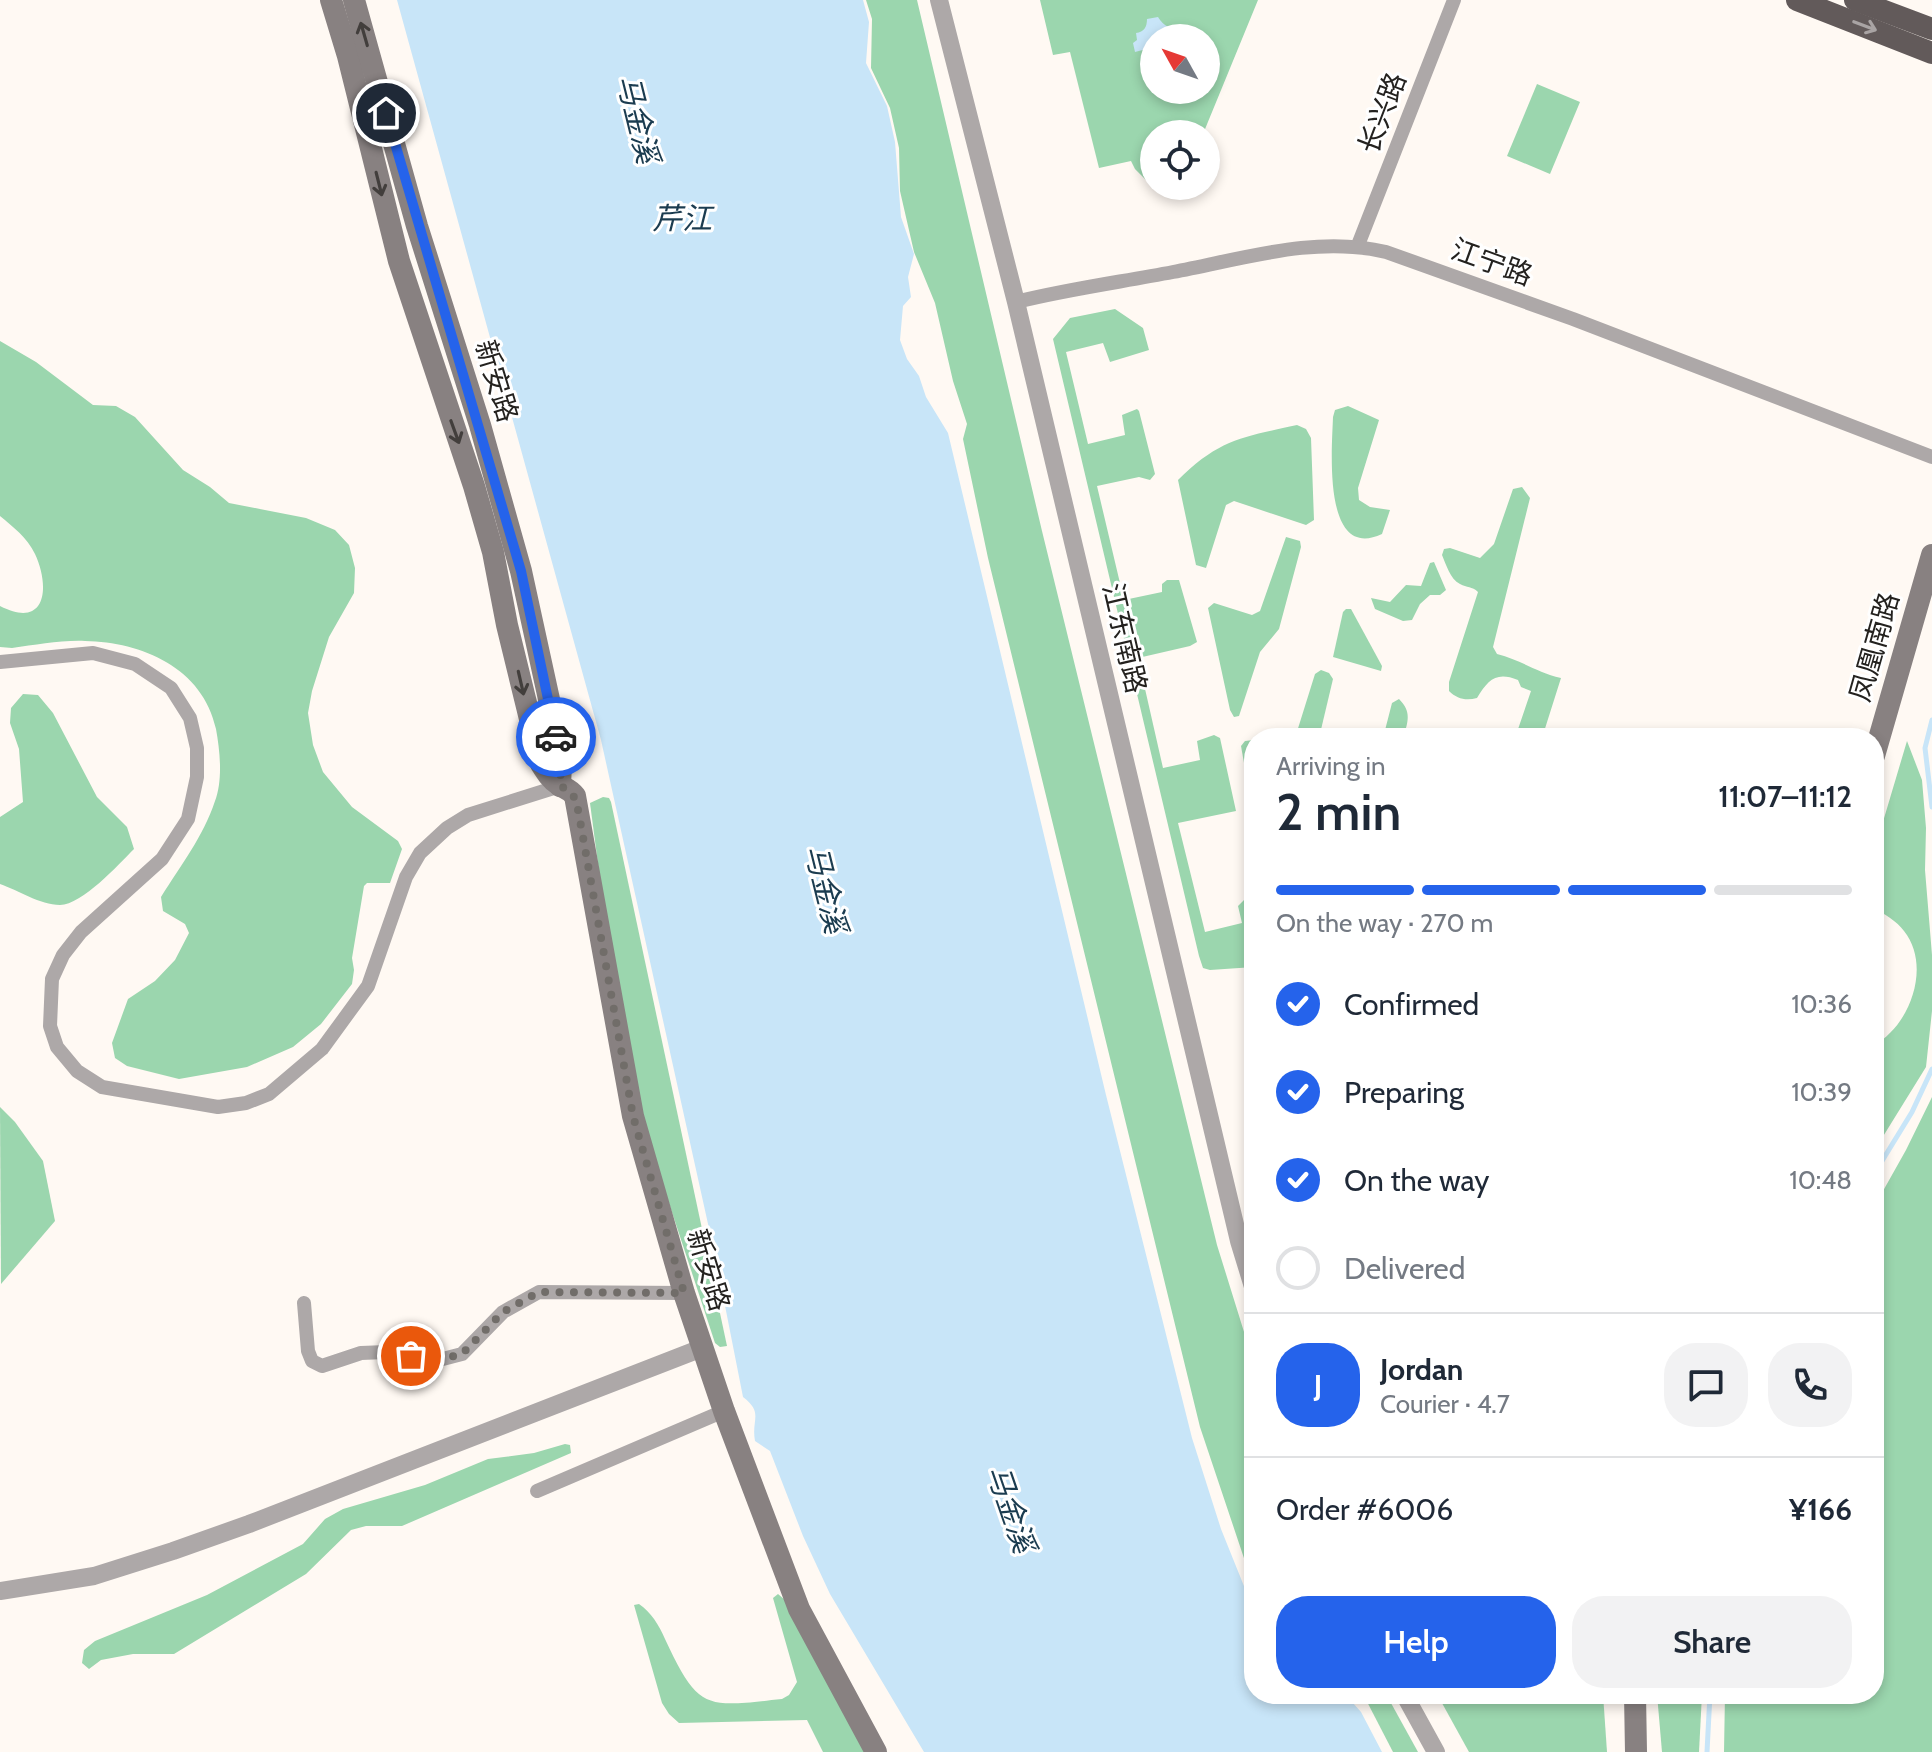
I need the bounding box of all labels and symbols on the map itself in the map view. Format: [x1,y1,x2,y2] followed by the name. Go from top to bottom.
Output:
[1852,20,1877,34] one-way arrow
[356,22,371,48] one-way arrow
[1140,24,1220,104] north arrow
[1351,68,1413,158] street label: 长兴路
[609,71,668,170] water label: 马金溪
[352,79,420,147] pin
[372,170,387,196] one-way arrow
[652,200,715,237] water label: 芹江
[1447,232,1537,292] street label: 江宁路
[468,336,526,426] street label: 新安路
[449,419,463,444] one-way arrow
[1096,580,1154,696] street label: 江东南路
[1842,588,1906,706] street label: 凤凰南路
[514,670,529,696] one-way arrow
[516,697,596,777] courier
[797,841,856,940] water label: 马金溪
[680,1225,738,1315] street label: 新安路
[377,1322,445,1390] pin
[979,1460,1044,1560] water label: 马金溪

